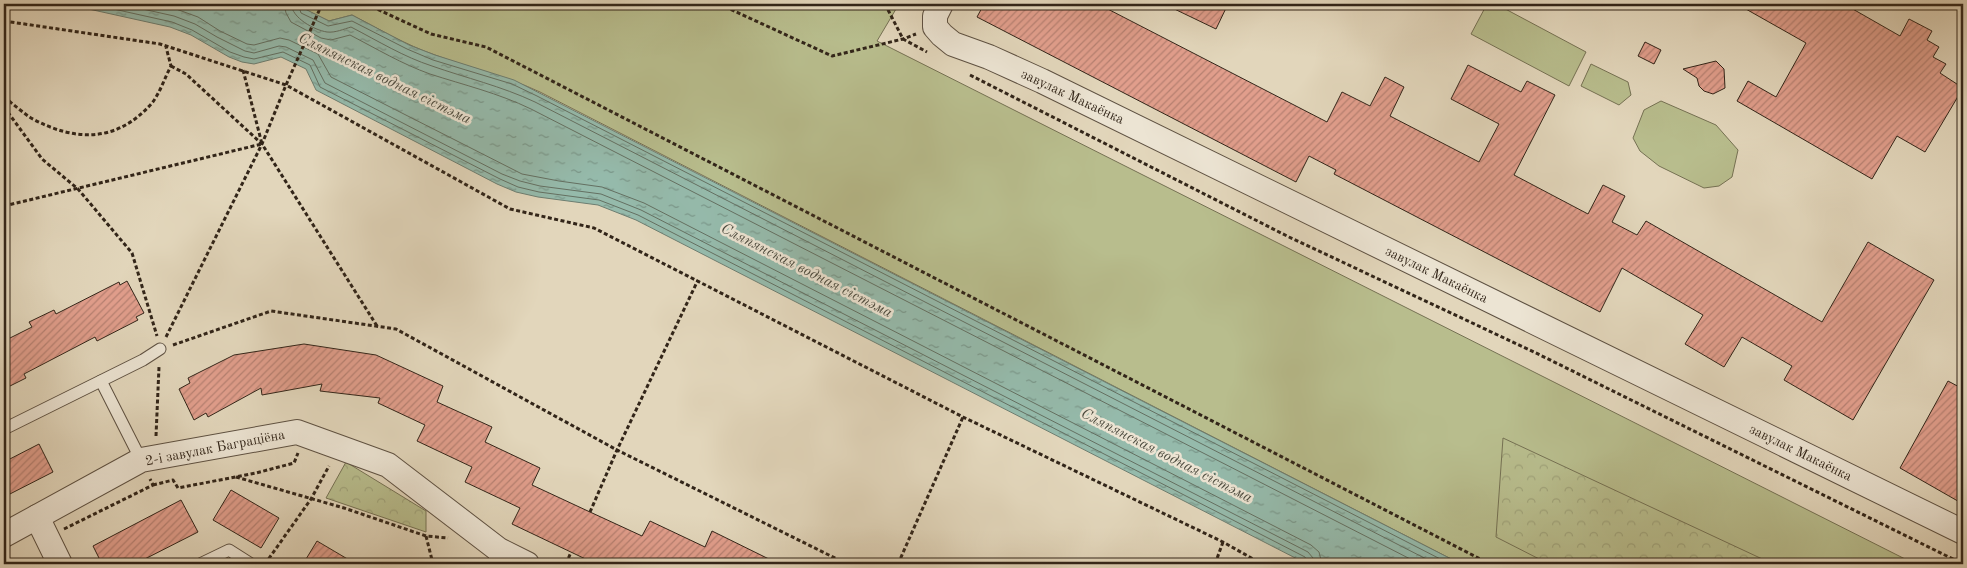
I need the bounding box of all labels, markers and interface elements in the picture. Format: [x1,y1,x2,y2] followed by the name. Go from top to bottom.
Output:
[296,31,473,128] water label: Сляпянская водная сістэма
[1019,67,1126,127] street label: завулак Макаёнка
[718,222,894,321] water label: Сляпянская водная сістэма
[1383,244,1490,306] street label: завулак Макаёнка
[1078,407,1254,506] water label: Сляпянская водная сістэма
[1747,422,1854,484] street label: завулак Макаёнка
[144,428,286,468] street label: 2-і завулак Баграціёна

